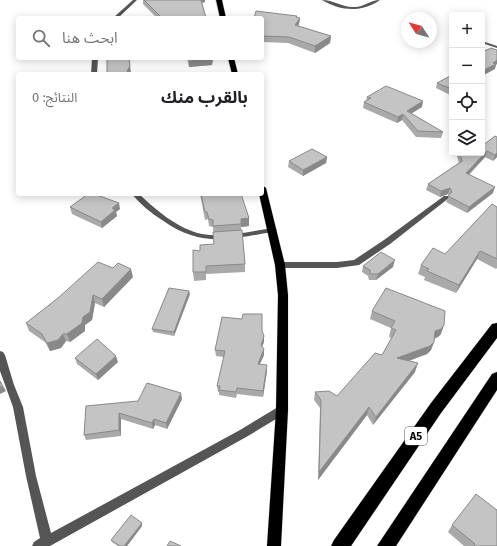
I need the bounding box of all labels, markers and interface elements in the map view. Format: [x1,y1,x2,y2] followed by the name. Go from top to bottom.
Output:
[401,12,437,48] north arrow
[449,12,485,156] map controls
[449,12,485,48] button: +
[16,16,264,60] search box
[30,27,52,49] icon: search
[62,29,118,47] text: ابحث هنا
[449,48,485,84] button: −
[449,84,485,120] button: locate
[161,87,248,108] text: بالقرب منك
[32,90,77,105] text: النتائج: 0
[449,120,485,156] button: layers
[405,427,427,445] road number: A5

